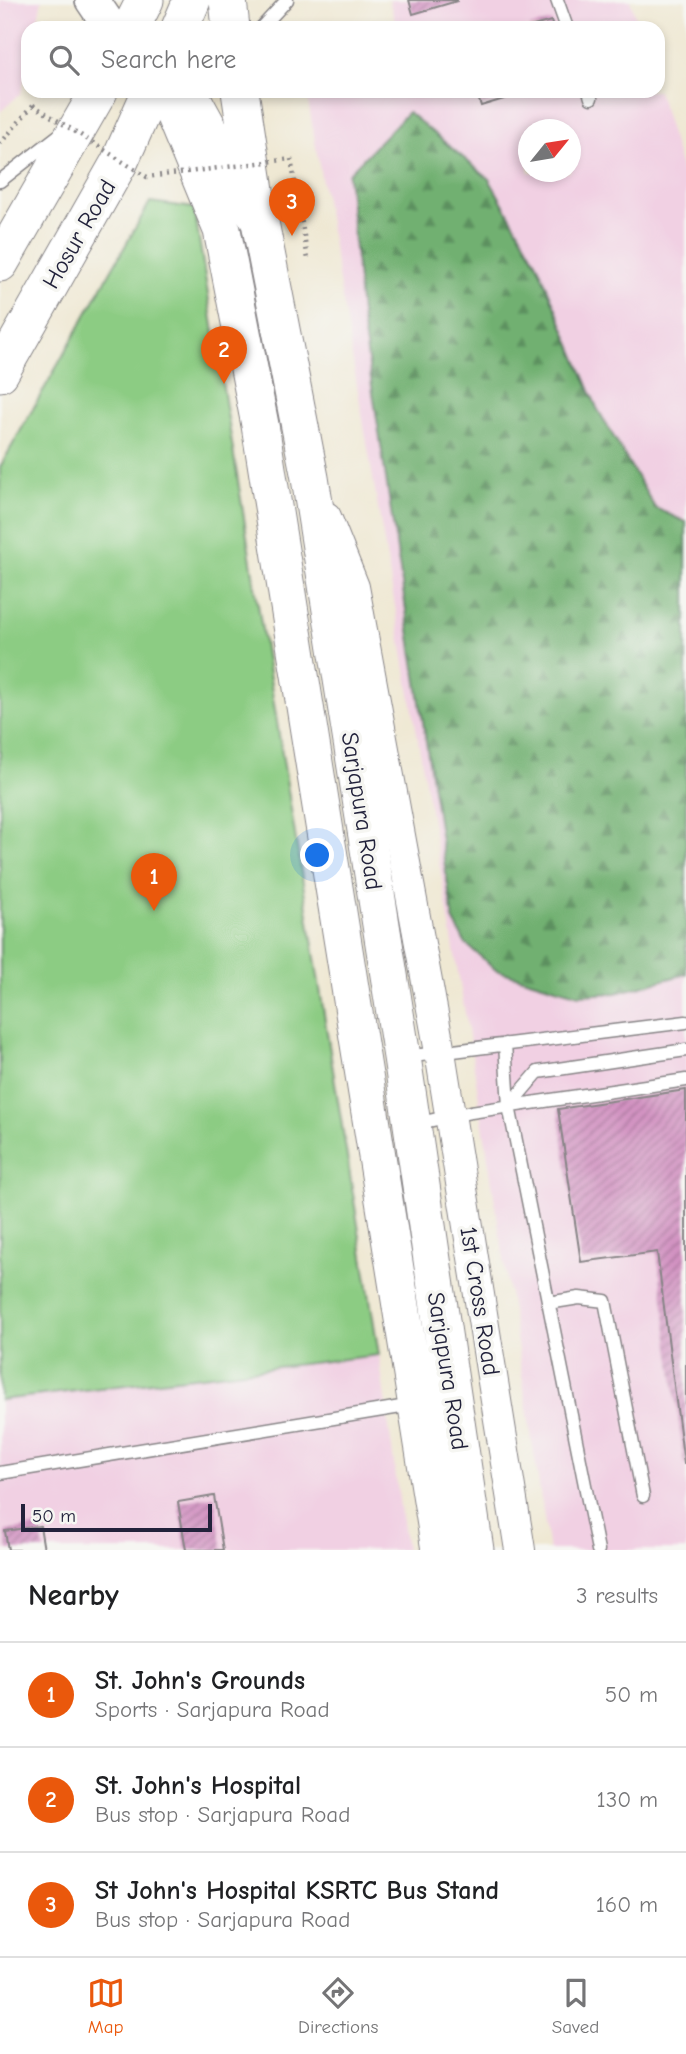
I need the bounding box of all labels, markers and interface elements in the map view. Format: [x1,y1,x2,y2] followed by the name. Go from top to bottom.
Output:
[21,21,665,98] search box
[45,41,83,79] icon: search
[101,45,236,75] text: Search here
[518,119,581,182] north arrow
[37,174,121,294] street label: Hosur Road
[269,178,315,236] pin: 3
[201,326,247,384] pin: 2
[336,730,388,892] street label: Sarjapura Road
[300,838,334,872] your location
[131,853,177,911] pin: 1
[454,1224,506,1378] street label: 1st Cross Road
[422,1290,474,1452] street label: Sarjapura Road
[21,1501,212,1533] scale bar
[32,1505,76,1527] text: 50 m
[28,1578,119,1613] text: Nearby
[576,1582,658,1609] text: 3 results
[95,1666,305,1696] text: St. John's Grounds
[46,1681,56,1708] text: 1
[605,1681,658,1708] text: 50 m
[95,1696,330,1723] text: Sports · Sarjapura Road
[95,1771,301,1801] text: St. John's Hospital
[45,1786,57,1813] text: 2
[597,1786,658,1813] text: 130 m
[95,1801,350,1828] text: Bus stop · Sarjapura Road
[95,1876,499,1906] text: St John's Hospital KSRTC Bus Stand
[45,1891,57,1918] text: 3
[596,1891,658,1918] text: 160 m
[95,1906,350,1933] text: Bus stop · Sarjapura Road
[87,1974,125,2038] tab: Map
[298,1974,378,2038] tab: Directions
[552,1974,599,2038] tab: Saved

